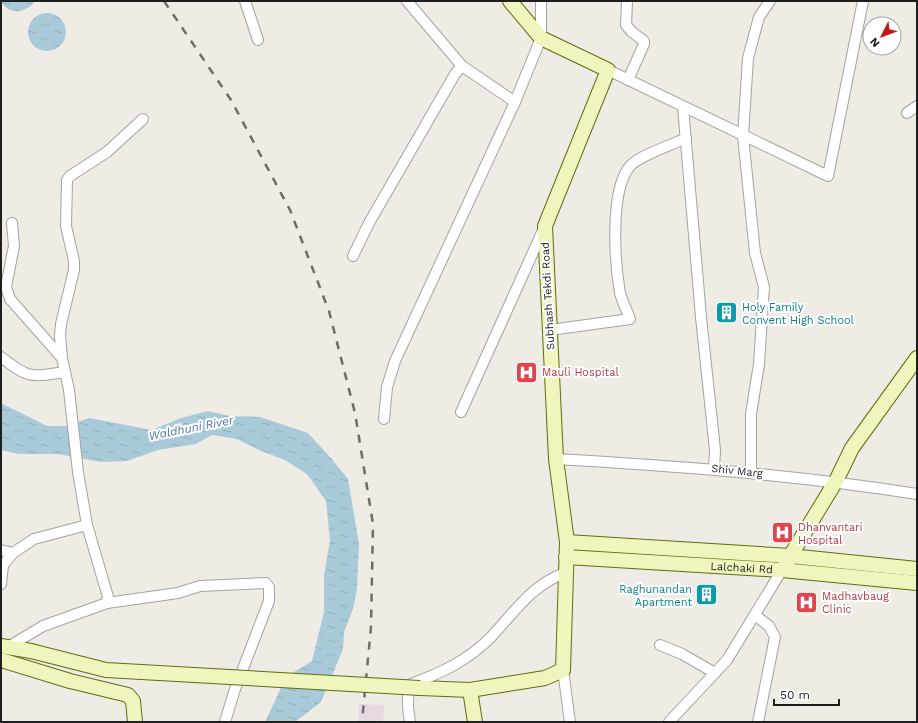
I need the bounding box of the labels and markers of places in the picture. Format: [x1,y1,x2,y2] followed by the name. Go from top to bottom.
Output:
[713,300,739,326] building icon: Holy Family Convent High School
[742,301,855,327] place label: Holy Family Convent High School
[513,359,539,385] hospital icon: Mauli Hospital
[542,366,619,379] place label: Mauli Hospital
[769,520,795,546] hospital icon: Dhanvantari Hospital
[798,521,862,547] place label: Dhanvantari Hospital
[694,582,720,608] building icon: Raghunandan Apartment
[619,583,692,609] place label: Raghunandan Apartment
[794,589,820,615] hospital icon: Madhavbaug Clinic
[822,590,889,616] place label: Madhavbaug Clinic

